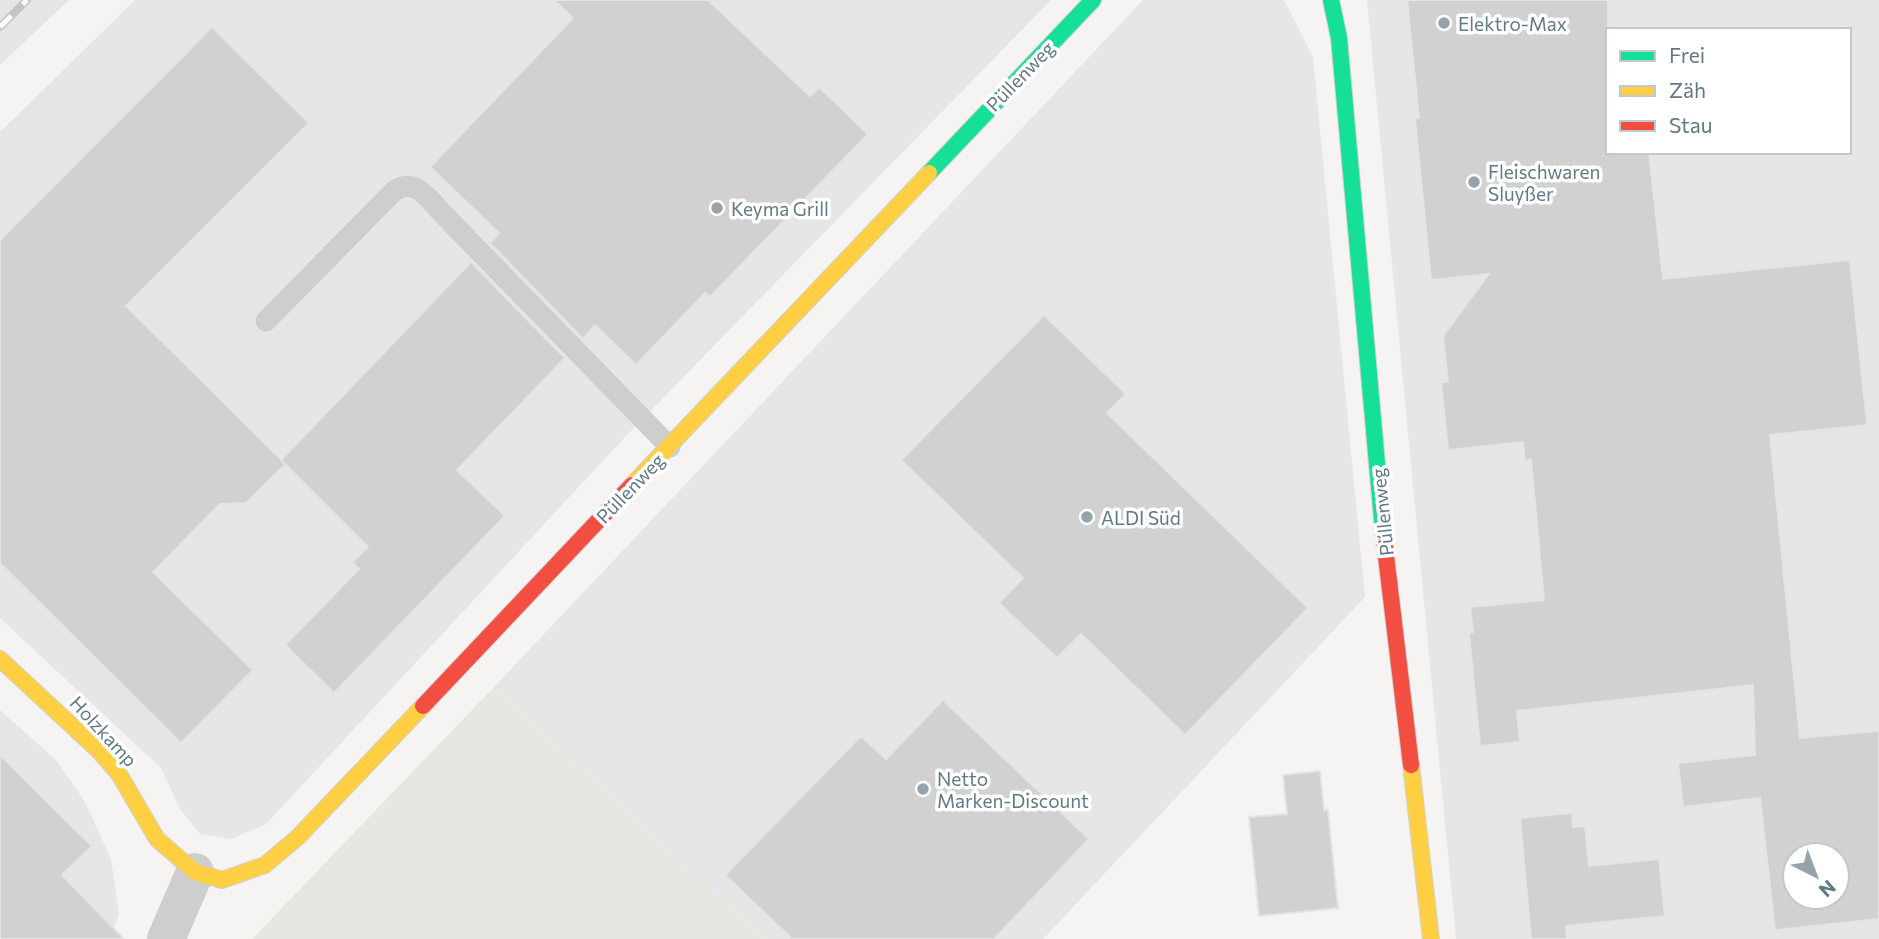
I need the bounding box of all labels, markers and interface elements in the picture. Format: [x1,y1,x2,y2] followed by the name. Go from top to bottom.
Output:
[1458,12,1567,35] place label: Elektro-Max
[1436,15,1452,31] marker: Elektro-Max
[1606,28,1851,154] legend
[981,36,1059,116] street label: Püllenweg
[1669,42,1705,67] text: Frei
[1669,77,1706,102] text: Zäh
[1669,112,1712,137] text: Stau
[1488,160,1600,205] place label: Fleischwaren Sluyßer
[1466,174,1482,190] marker: Fleischwaren Sluyßer
[731,197,829,220] place label: Keyma Grill
[709,200,725,216] marker: Keyma Grill
[591,448,669,528] street label: Püllenweg
[1366,467,1398,557] street label: Püllenweg
[1101,506,1181,529] place label: ALDI Süd
[1079,509,1095,525] marker: ALDI Süd
[66,691,142,771] street label: Holzkamp
[937,767,1089,812] place label: Netto Marken-Discount
[915,781,931,797] marker: Netto Marken-Discount
[1781,841,1851,911] north arrow
[1815,876,1841,902] text: N

